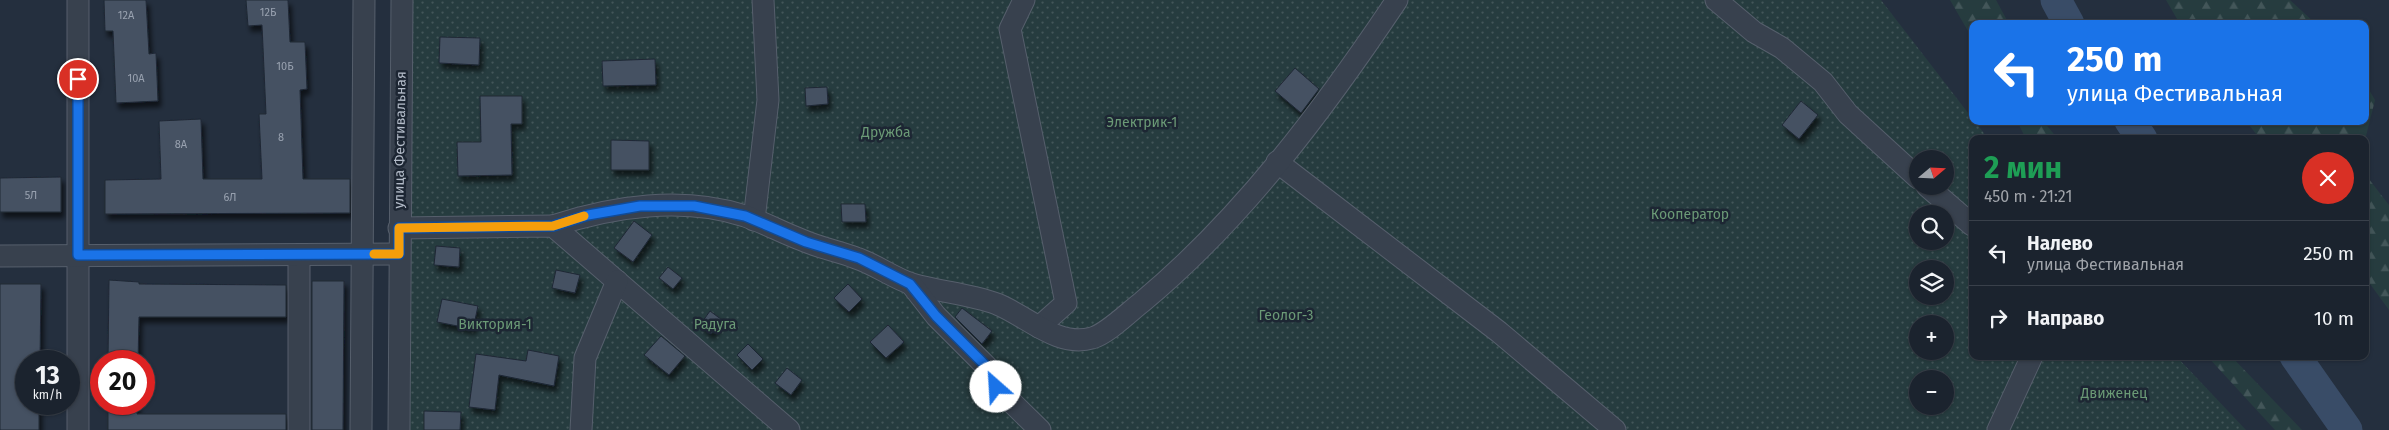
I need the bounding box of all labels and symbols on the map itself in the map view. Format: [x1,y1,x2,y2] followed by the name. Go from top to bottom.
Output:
[260,6,277,19] house number: 12Б
[118,9,135,22] house number: 12А
[57,58,99,100] pin
[276,60,294,73] house number: 10Б
[390,71,410,209] street label: улица Фестивальная
[127,72,145,85] house number: 10А
[1107,114,1177,131] park label: Электрик-1
[860,124,911,141] park label: Дружба
[278,131,284,144] house number: 8
[175,138,188,151] house number: 8А
[1909,150,1954,195] north arrow
[25,189,37,202] house number: 5Л
[223,191,237,204] house number: 6Л
[1651,206,1729,223] park label: Кооператор
[1259,307,1313,324] park label: Геолог-3
[458,316,532,333] park label: Виктория-1
[694,316,736,333] park label: Радуга
[90,350,155,415] speed limit sign: 20
[969,360,1021,412] position arrow
[2080,385,2147,402] park label: Движенец

